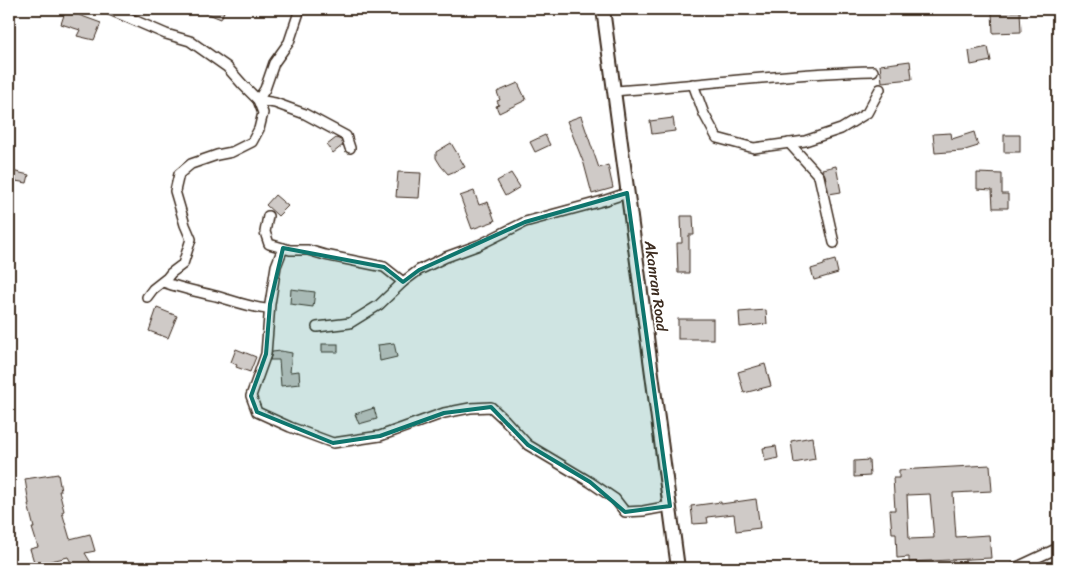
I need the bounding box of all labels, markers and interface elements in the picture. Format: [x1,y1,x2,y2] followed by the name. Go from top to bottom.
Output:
[637,238,675,334] street label: Akanran Road

